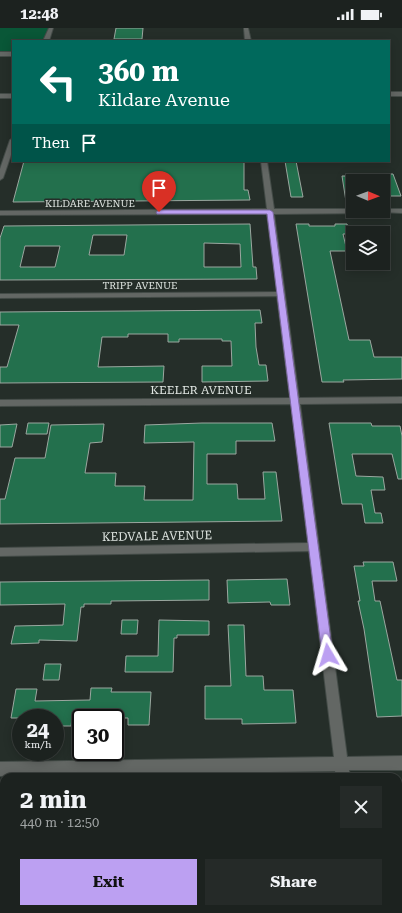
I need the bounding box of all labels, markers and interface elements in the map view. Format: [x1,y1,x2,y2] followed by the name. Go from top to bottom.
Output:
[20,5,58,23] text: 12:48
[98,55,179,88] text: 360 m
[32,56,84,108] icon: left
[98,89,230,110] text: Kildare Avenue
[78,132,100,154] icon: arrive
[32,134,70,152] text: Then
[142,171,176,212] pin
[346,174,390,218] north arrow
[346,174,390,270] map controls
[148,177,170,199] icon: arrive
[45,198,135,209] street label: KILDARE AVENUE
[346,226,390,270] button: layers
[102,280,178,291] street label: TRIPP AVENUE
[150,383,252,397] street label: KEELER AVENUE
[102,528,212,544] street label: KEDVALE AVENUE
[307,634,349,676] position arrow
[72,709,124,761] speed limit sign: 30
[27,718,49,742] text: 24
[25,739,51,750] text: km/h
[20,786,87,814] text: 2 min
[340,786,382,828] button: close
[20,815,99,830] text: 440 m · 12:50
[20,859,197,905] button: Exit
[205,859,382,905] button: Share

